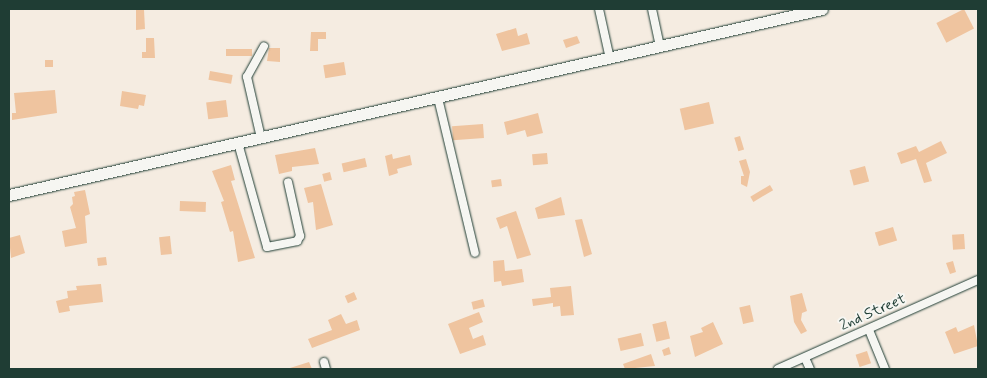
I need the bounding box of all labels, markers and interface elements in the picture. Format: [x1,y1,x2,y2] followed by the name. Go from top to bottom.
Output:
[838,291,908,335] street label: 2nd Street

